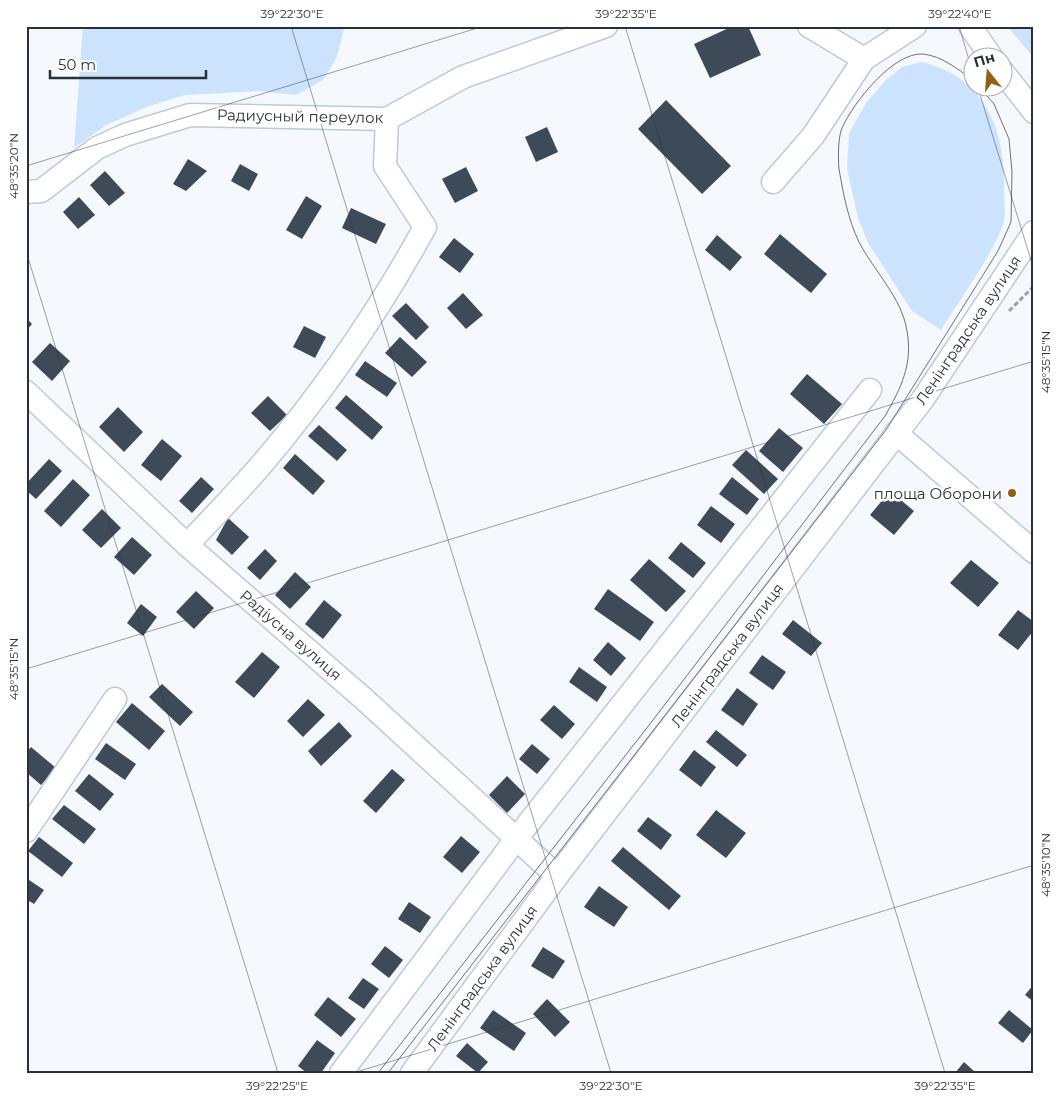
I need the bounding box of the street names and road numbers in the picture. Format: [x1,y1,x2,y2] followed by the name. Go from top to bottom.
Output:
[217,105,384,127] street label: Радиусный переулок
[911,252,1025,408] street label: Ленінградська вулиця
[667,579,787,731] street label: Ленінградська вулиця
[236,586,346,684] street label: Радіусна вулиця
[423,901,541,1055] street label: Ленінградська вулиця

